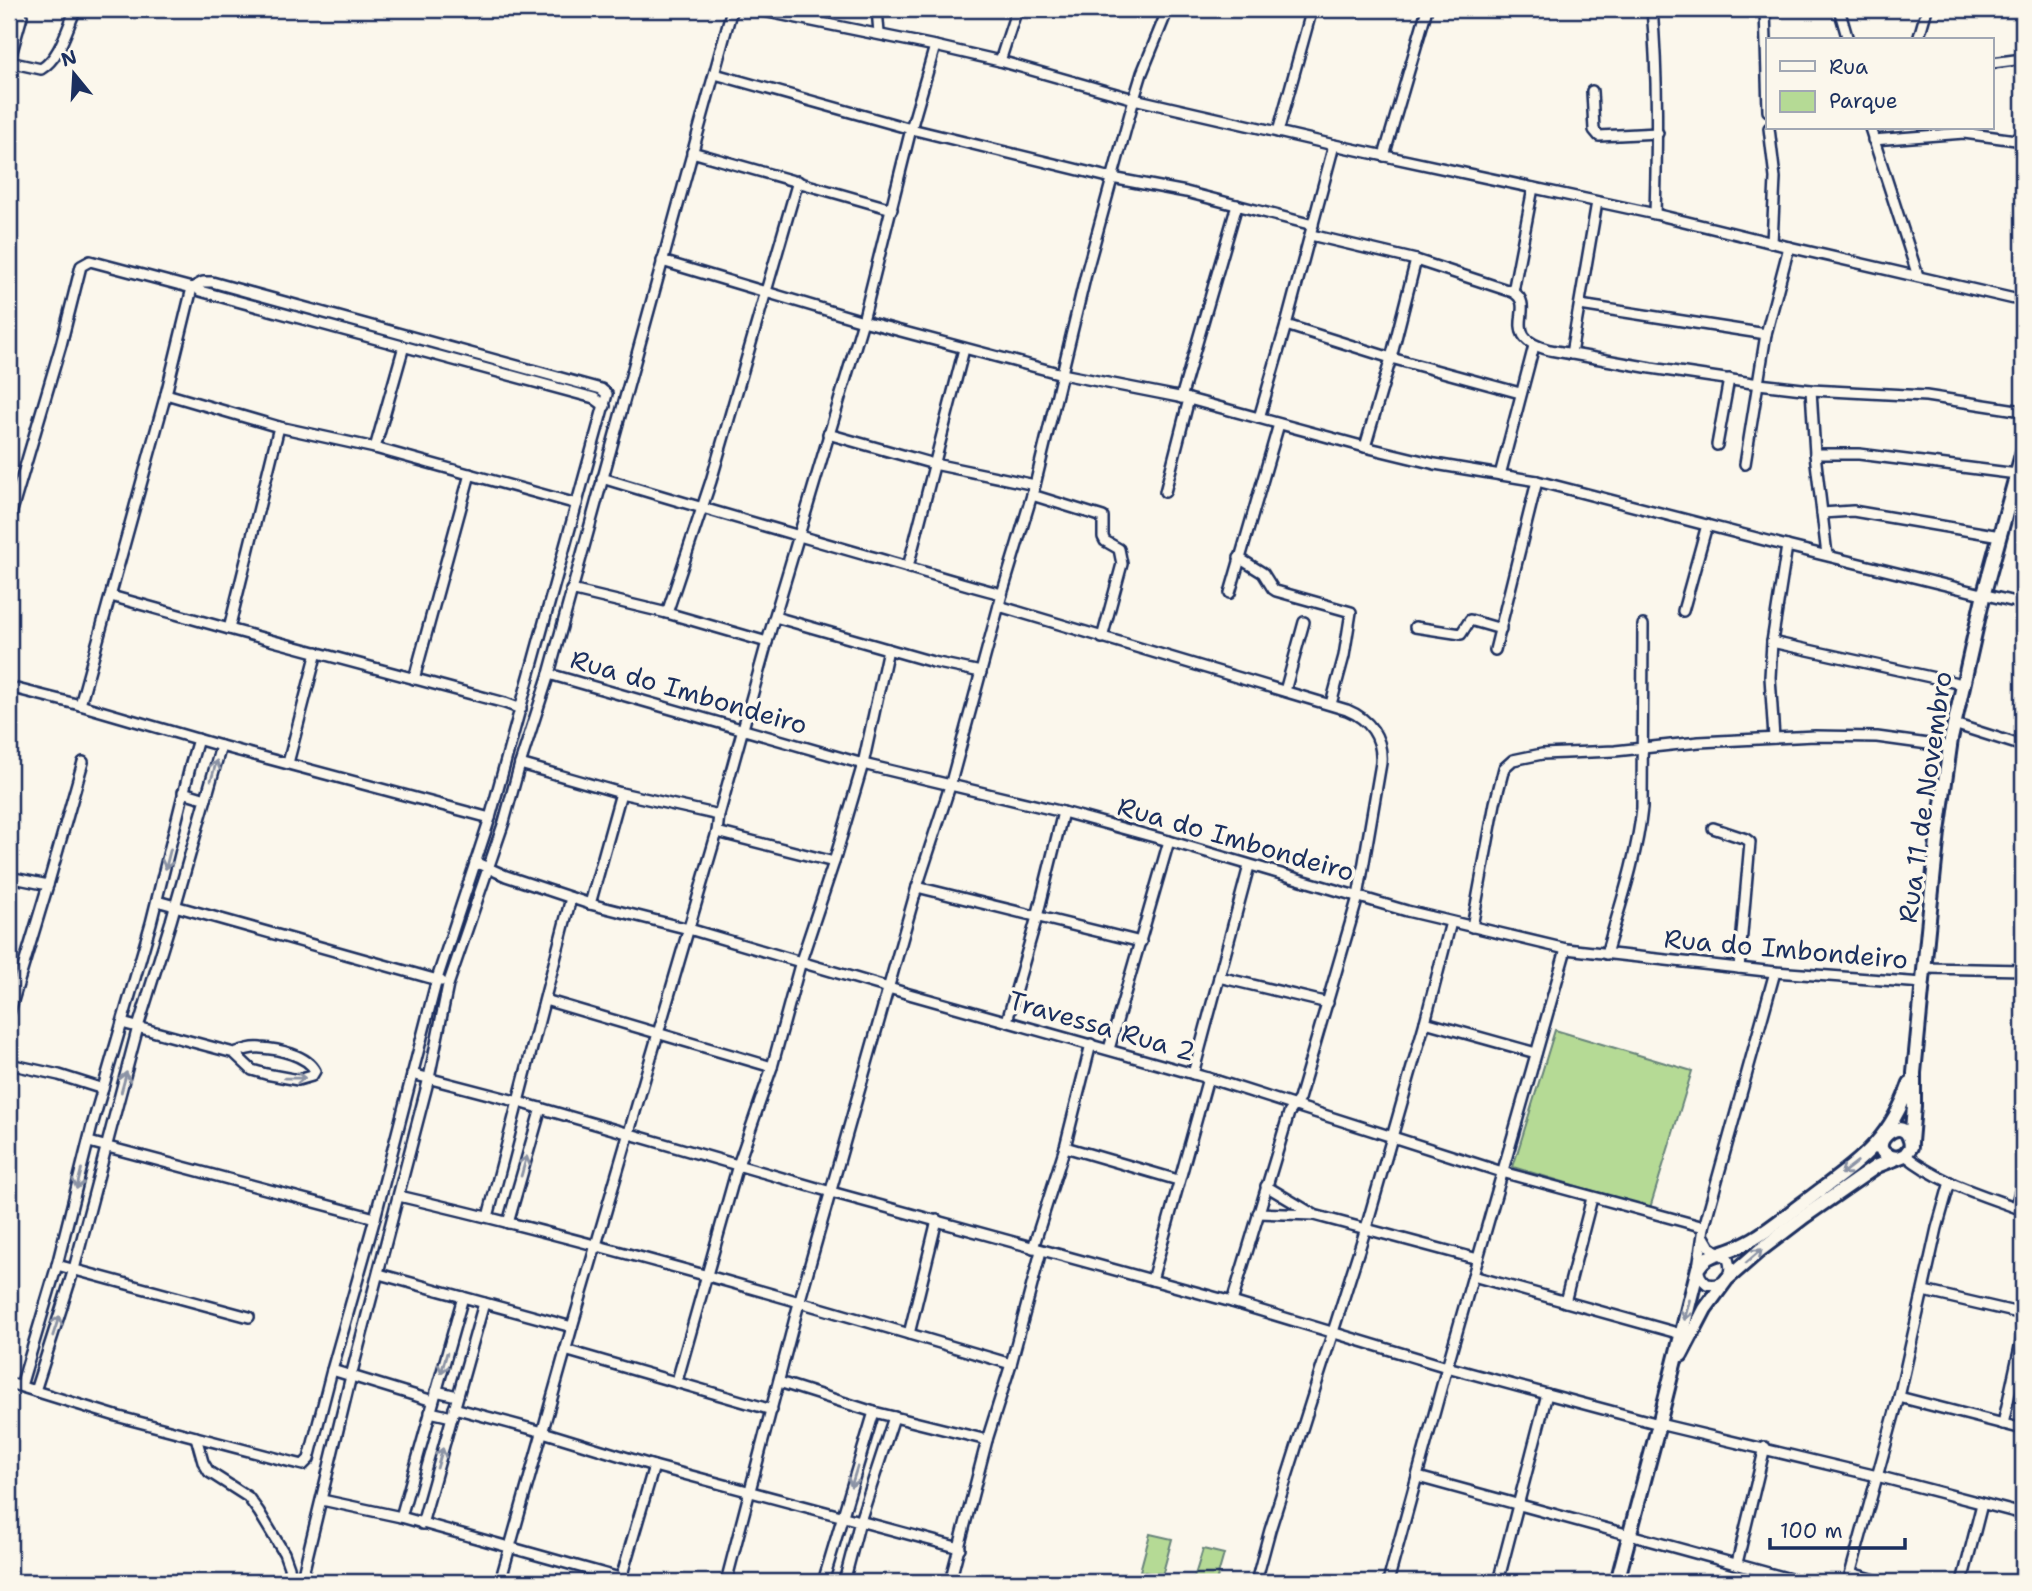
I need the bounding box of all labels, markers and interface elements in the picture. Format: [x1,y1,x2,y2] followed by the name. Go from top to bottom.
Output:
[38,38,108,108] north arrow
[1766,38,1994,130] legend
[58,44,80,73] text: N
[1829,53,1868,81] text: Rua
[1829,87,1898,115] text: Parque
[567,641,812,742] street label: Rua do Imbondeiro
[1890,669,1959,925] street label: Rua 11 de Novembro
[209,759,222,781] one-way arrow
[1114,788,1359,889] street label: Rua do Imbondeiro
[161,847,174,870] one-way arrow
[1662,920,1910,977] street label: Rua do Imbondeiro
[1005,982,1199,1069] street label: Travessa Rua 2
[118,1071,131,1093] one-way arrow
[283,1071,306,1085] one-way arrow
[519,1155,532,1177] one-way arrow
[1841,1160,1859,1175] one-way arrow
[72,1167,85,1189] one-way arrow
[1744,1248,1762,1264] one-way arrow
[1680,1298,1693,1321] one-way arrow
[51,1315,63,1337] one-way arrow
[437,1351,450,1373] one-way arrow
[435,1447,448,1469] one-way arrow
[846,1466,859,1488] one-way arrow
[1770,1507,1904,1551] scale bar
[1780,1517,1843,1545] text: 100 m

